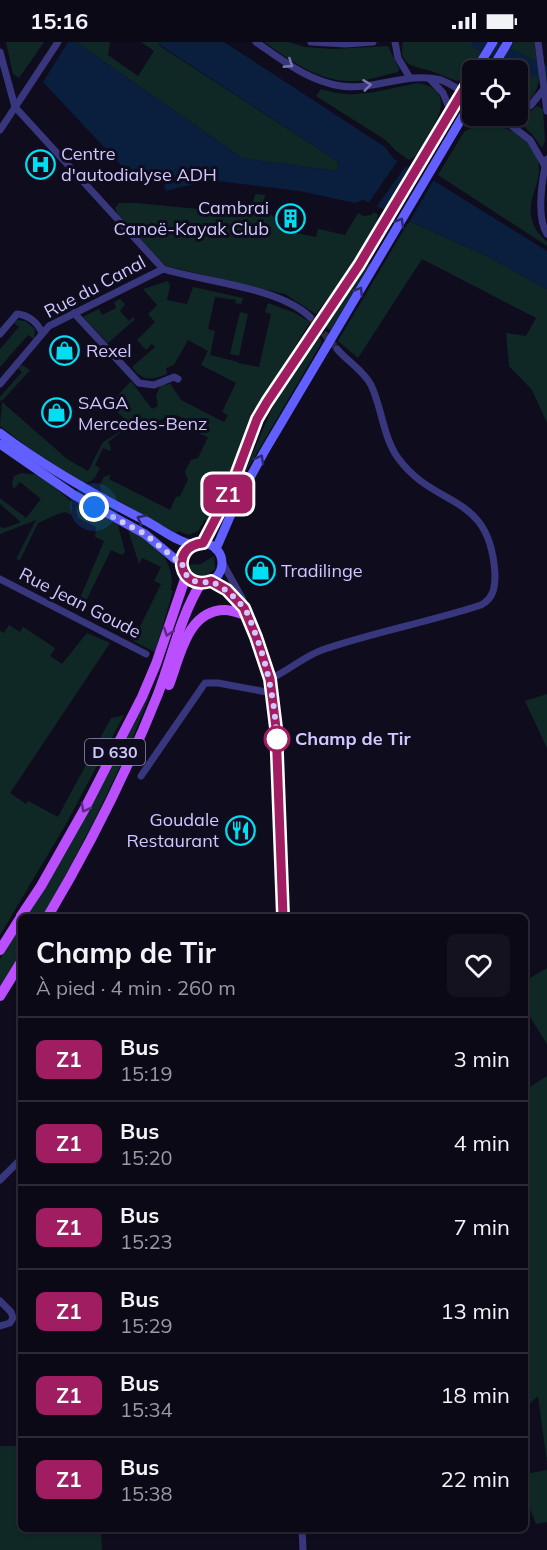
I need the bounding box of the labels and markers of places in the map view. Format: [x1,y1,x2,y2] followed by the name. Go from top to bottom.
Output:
[61,142,217,186] place label: Centre d'autodialyse ADH
[24,148,56,180] hospital icon: Centre d'autodialyse ADH
[114,196,269,240] place label: Cambrai Canoë-Kayak Club
[274,202,306,234] building icon: Cambrai Canoë-Kayak Club
[49,335,81,367] shop icon: Rexel
[86,339,131,362] place label: Rexel
[78,391,207,435] place label: SAGA Mercedes-Benz
[41,397,73,429] shop icon: SAGA Mercedes-Benz
[244,555,276,587] shop icon: Tradilinge
[281,559,363,582] place label: Tradilinge
[264,726,290,752] marker: Champ de Tir
[295,727,411,750] place label: Champ de Tir
[127,808,219,852] place label: Goudale Restaurant
[224,814,256,846] restaurant icon: Goudale Restaurant

